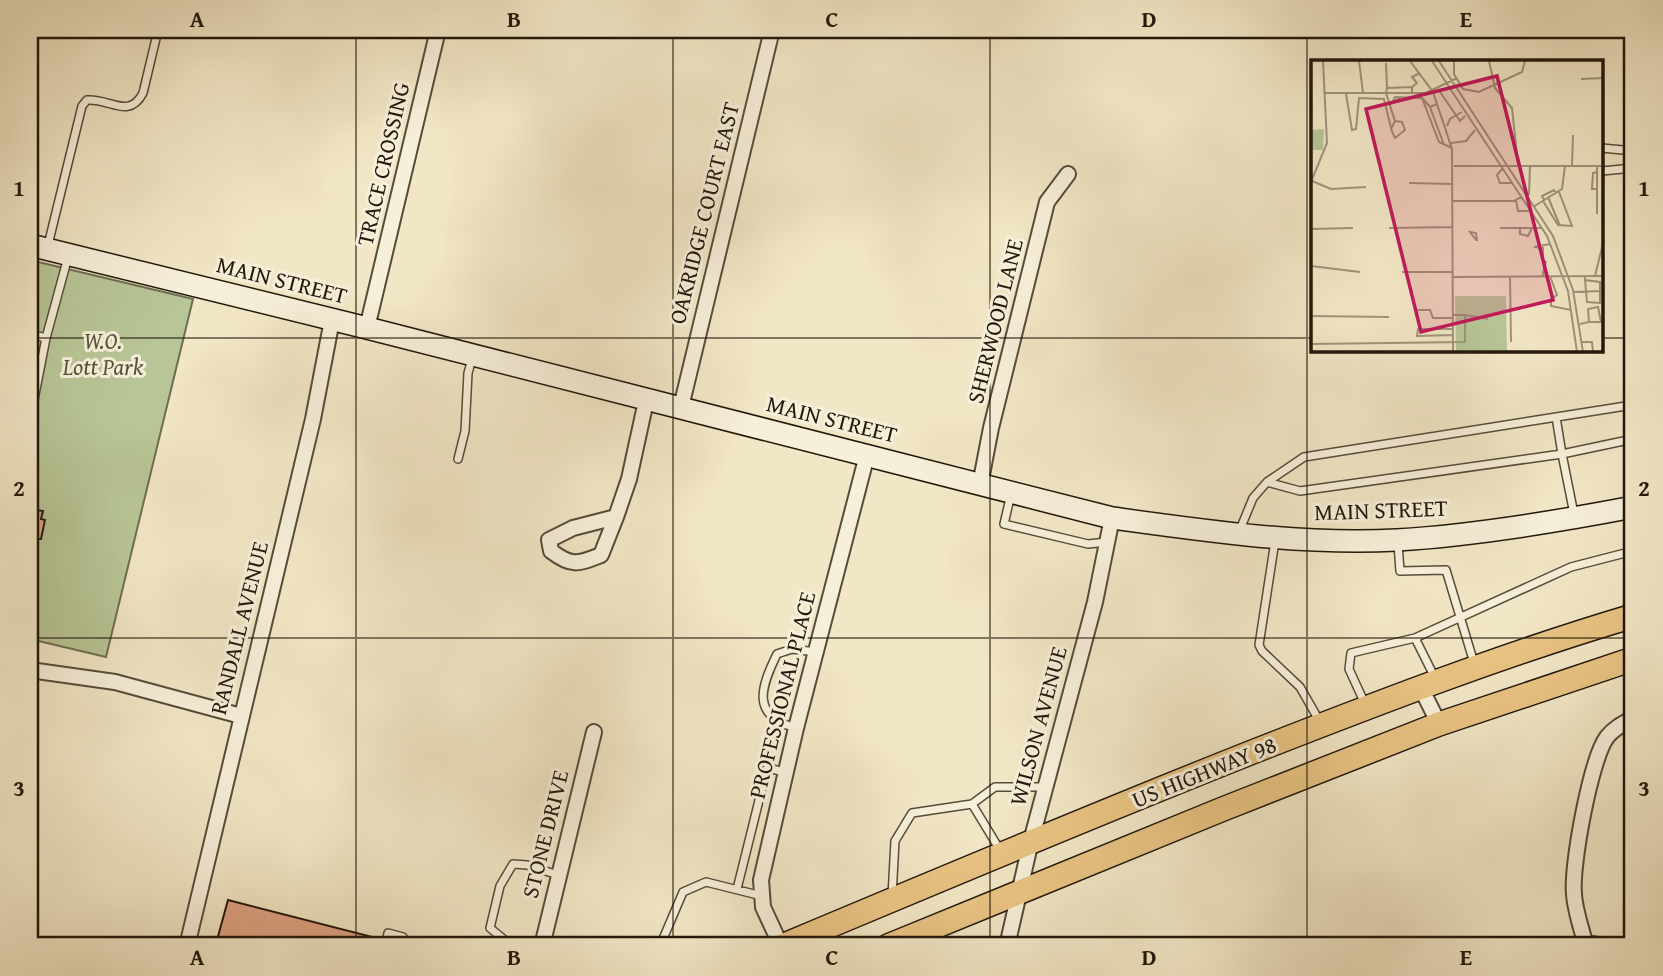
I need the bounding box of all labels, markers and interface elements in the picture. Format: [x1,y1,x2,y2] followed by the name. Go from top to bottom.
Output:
[190,2,205,35] text: A
[507,2,521,35] text: B
[825,2,839,35] text: C
[1142,2,1157,35] text: D
[1460,2,1472,35] text: E
[1311,60,1604,352] inset map
[348,78,417,249] street label: TRACE CROSSING
[660,98,747,327] street label: OAKRIDGE COURT EAST
[13,171,25,204] text: 1
[1638,171,1650,204] text: 1
[958,235,1031,407] street label: SHERWOOD LANE
[213,247,351,312] street label: MAIN STREET
[62,324,144,383] park label: W.O. Lott Park
[763,386,901,451] street label: MAIN STREET
[13,471,25,504] text: 2
[1638,471,1650,504] text: 2
[1314,491,1448,528] street label: MAIN STREET
[201,538,276,718] street label: RANDALL AVENUE
[740,588,823,802] street label: PROFESSIONAL PLACE
[1000,642,1075,809] street label: WILSON AVENUE
[1127,728,1281,816] street label: US HIGHWAY 98
[513,766,576,901] street label: STONE DRIVE
[13,771,25,804] text: 3
[1638,771,1650,804] text: 3
[190,940,205,973] text: A
[507,940,521,973] text: B
[825,940,839,973] text: C
[1142,940,1157,973] text: D
[1460,940,1472,973] text: E

